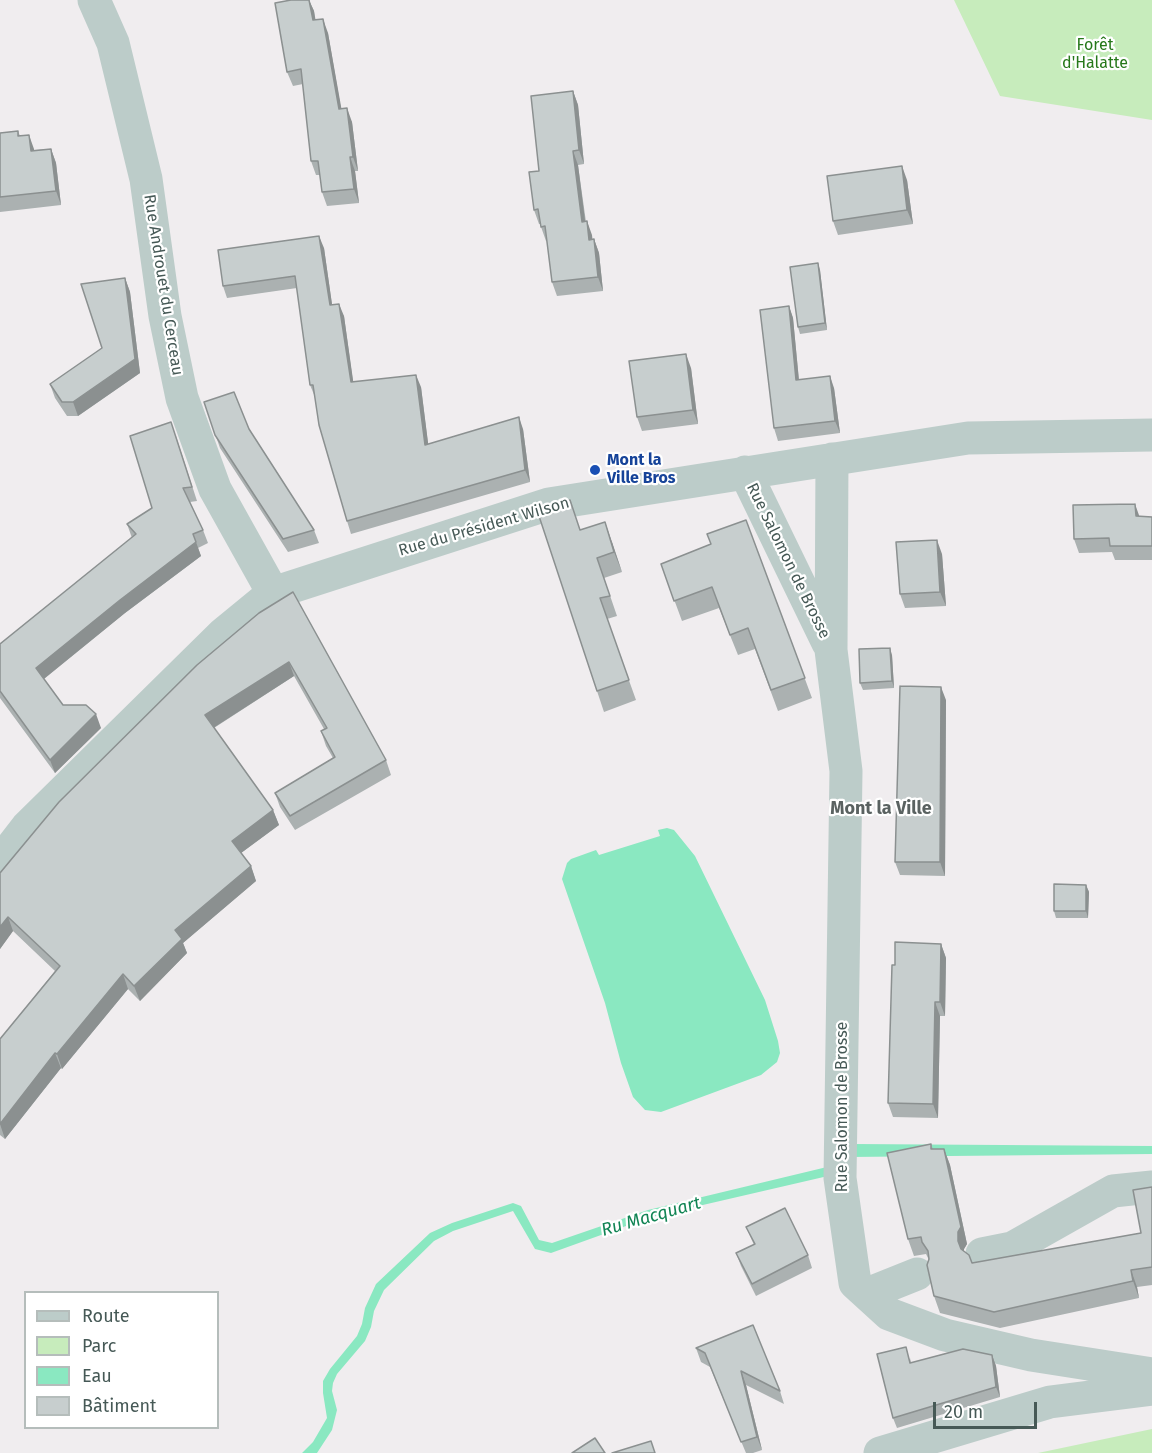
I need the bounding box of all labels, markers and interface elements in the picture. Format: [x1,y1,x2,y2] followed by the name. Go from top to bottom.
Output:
[1062,36,1128,74] park label: Forêt d'Halatte
[139,193,187,377] street label: Rue Androuet du Cerceau
[607,451,676,489] place label: Mont la Ville Bros
[588,463,602,477] marker: Mont la Ville Bros
[742,480,834,642] street label: Rue Salomon de Brosse
[396,493,572,561] street label: Rue du Président Wilson
[830,798,932,820] district label: Mont la Ville
[833,1022,853,1192] street label: Rue Salomon de Brosse
[599,1193,703,1241] water label: Ru Macquart
[24,1291,219,1429] legend
[82,1305,130,1327] text: Route
[82,1335,116,1357] text: Parc
[82,1365,112,1387] text: Eau
[936,1390,1040,1428] scale bar
[82,1395,157,1417] text: Bâtiment
[944,1401,983,1423] text: 20 m

